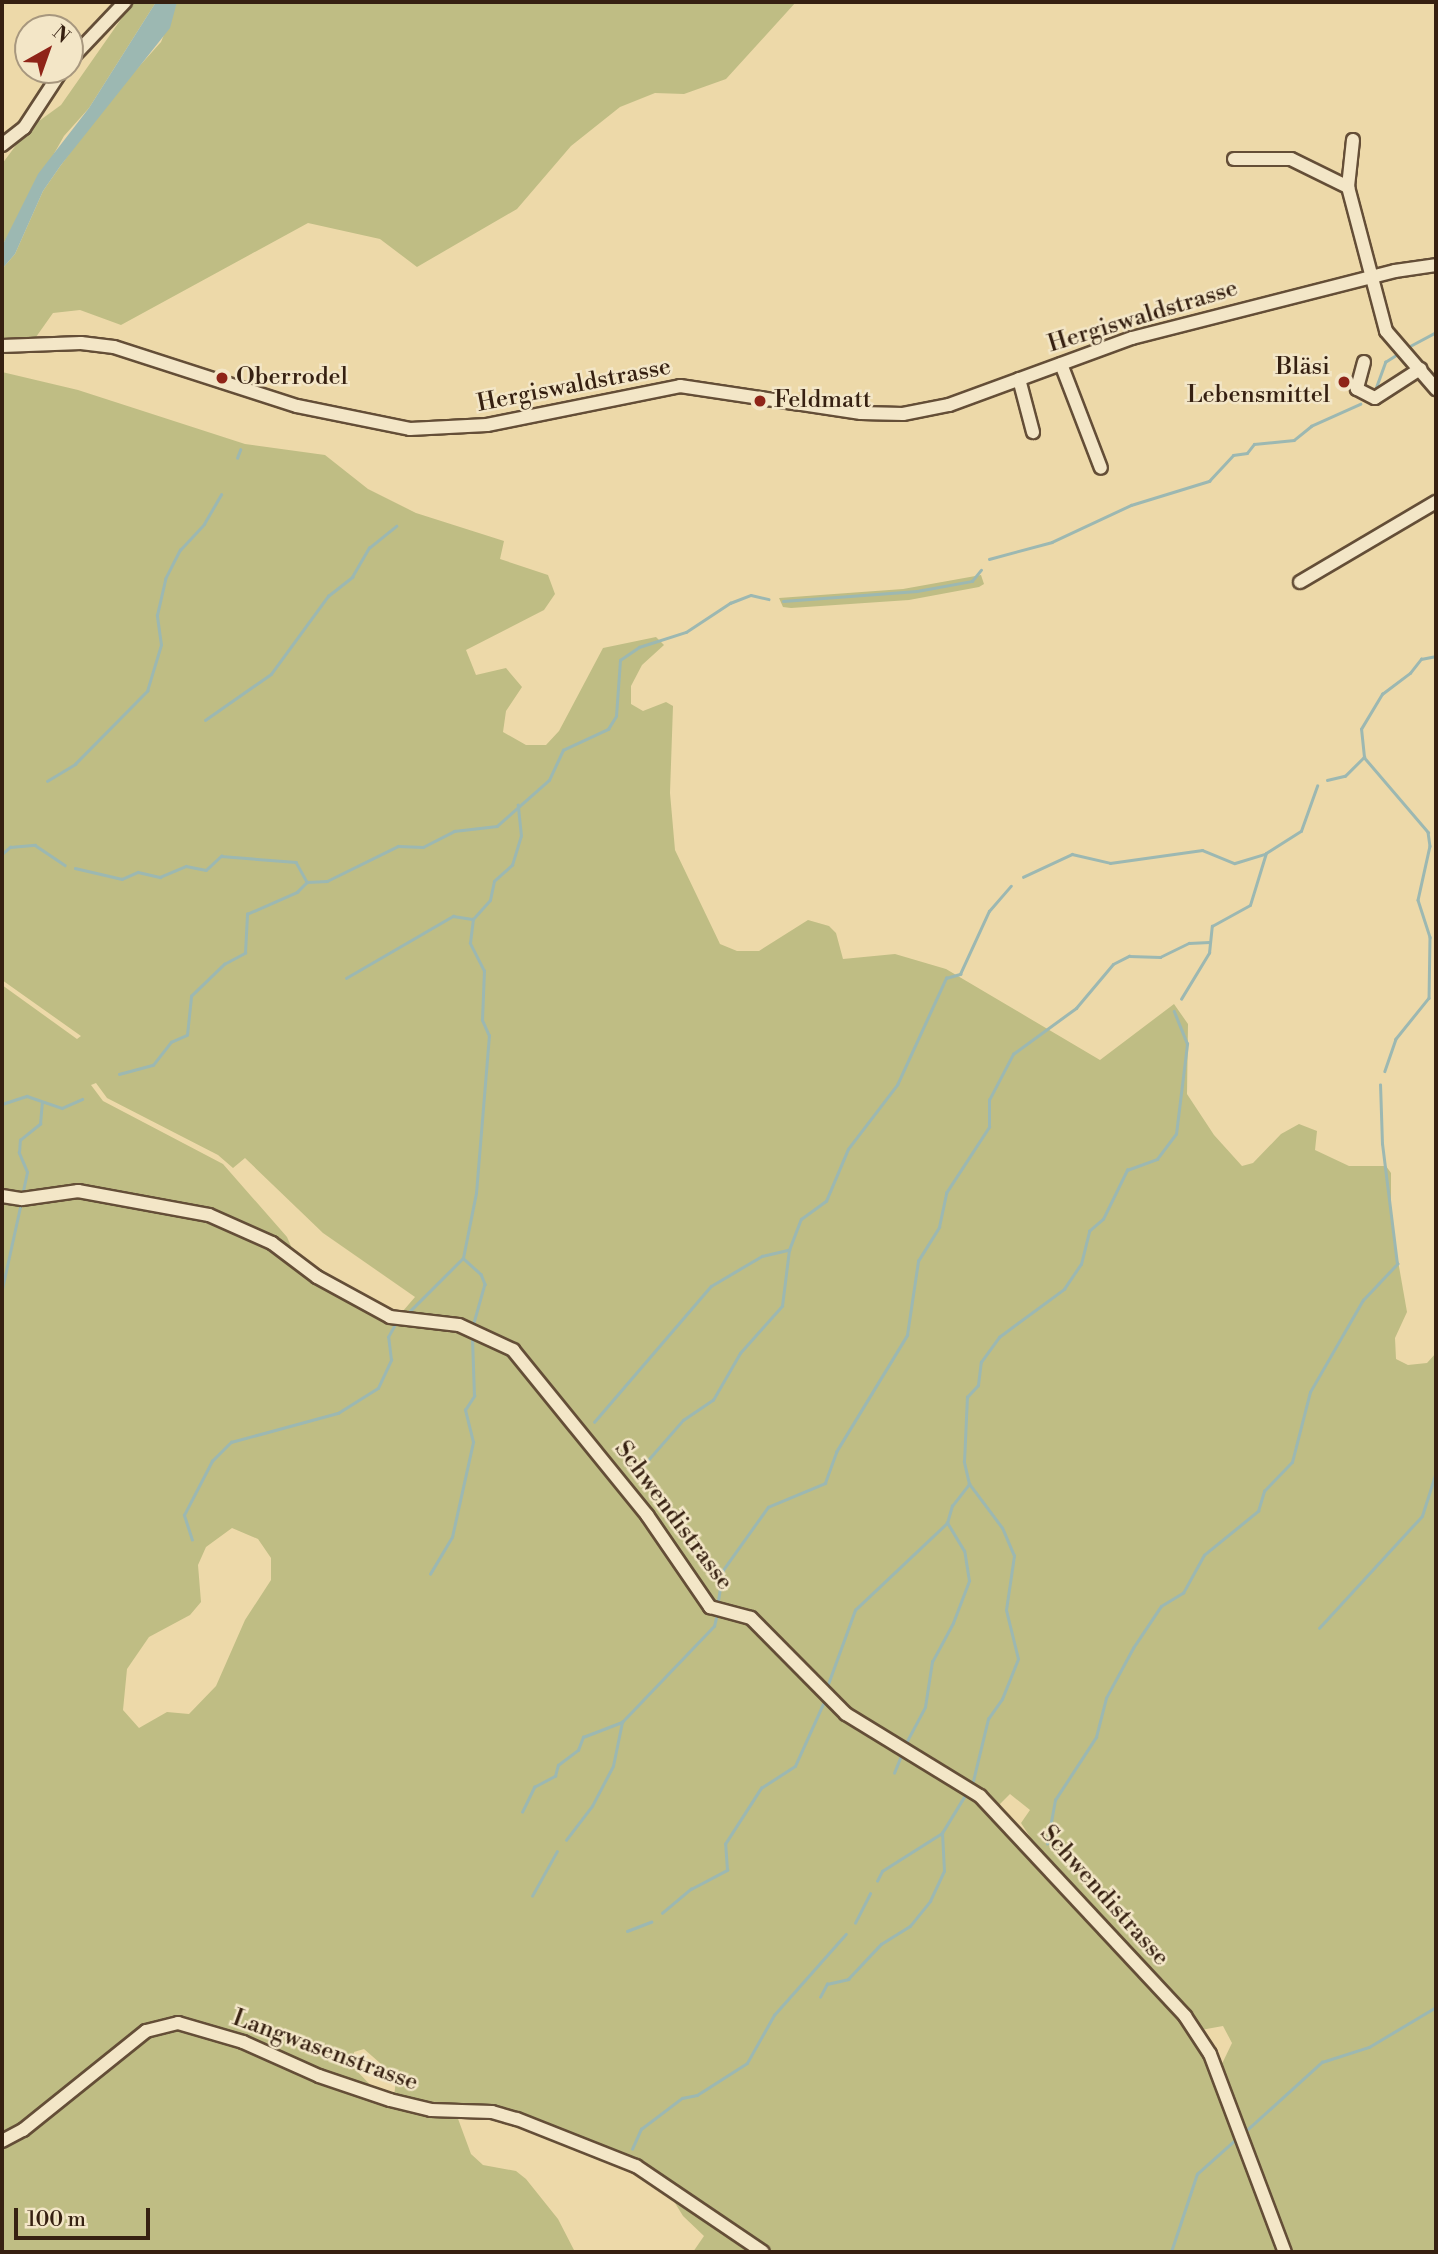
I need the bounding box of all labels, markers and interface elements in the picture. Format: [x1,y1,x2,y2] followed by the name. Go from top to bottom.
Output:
[14,14,84,84] north arrow
[48,20,75,48] text: N
[1045,274,1241,360] street label: Hergiswaldstrasse
[474,353,674,419] street label: Hergiswaldstrasse
[1187,354,1330,410] place label: Bläsi Lebensmittel
[236,364,348,392] place label: Oberrodel
[214,370,230,386] marker: Oberrodel
[1336,374,1352,390] marker: Bläsi Lebensmittel
[774,387,871,415] place label: Feldmatt
[752,393,768,409] marker: Feldmatt
[608,1436,738,1596] street label: Schwendistrasse
[1033,1820,1175,1972] street label: Schwendistrasse
[228,2004,422,2098] street label: Langwasenstrasse
[18,2194,154,2238] scale bar
[27,2207,86,2233] text: 100 m

